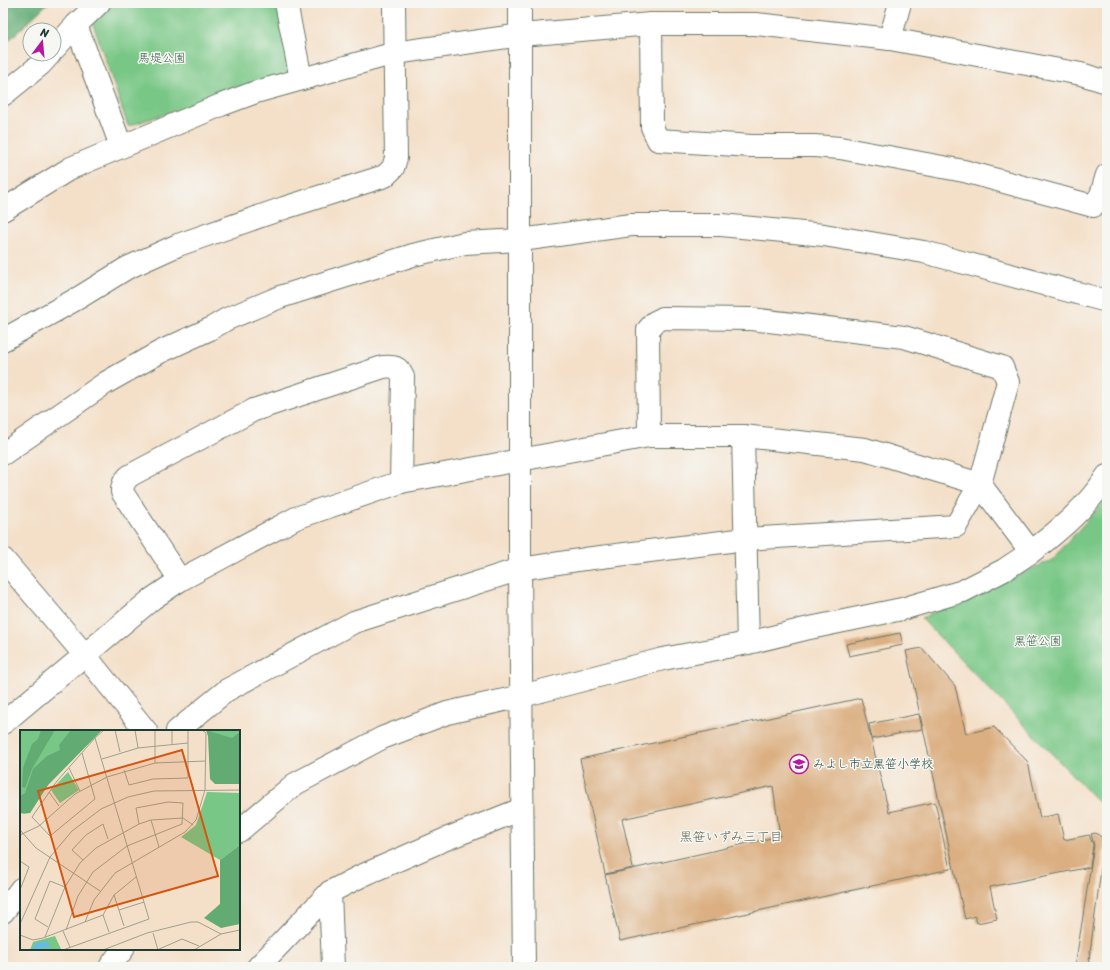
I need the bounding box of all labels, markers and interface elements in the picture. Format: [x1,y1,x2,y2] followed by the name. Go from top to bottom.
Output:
[22,22,62,62] north arrow
[37,22,51,43] text: N
[138,47,186,69] park label: 馬堤公園
[1014,630,1062,652] park label: 黒笹公園
[20,730,240,950] inset map
[788,753,810,775] school or university icon: みよし市立黒笹小学校
[813,753,933,775] place label: みよし市立黒笹小学校
[680,825,782,848] district label: 黒笹いずみ三丁目

